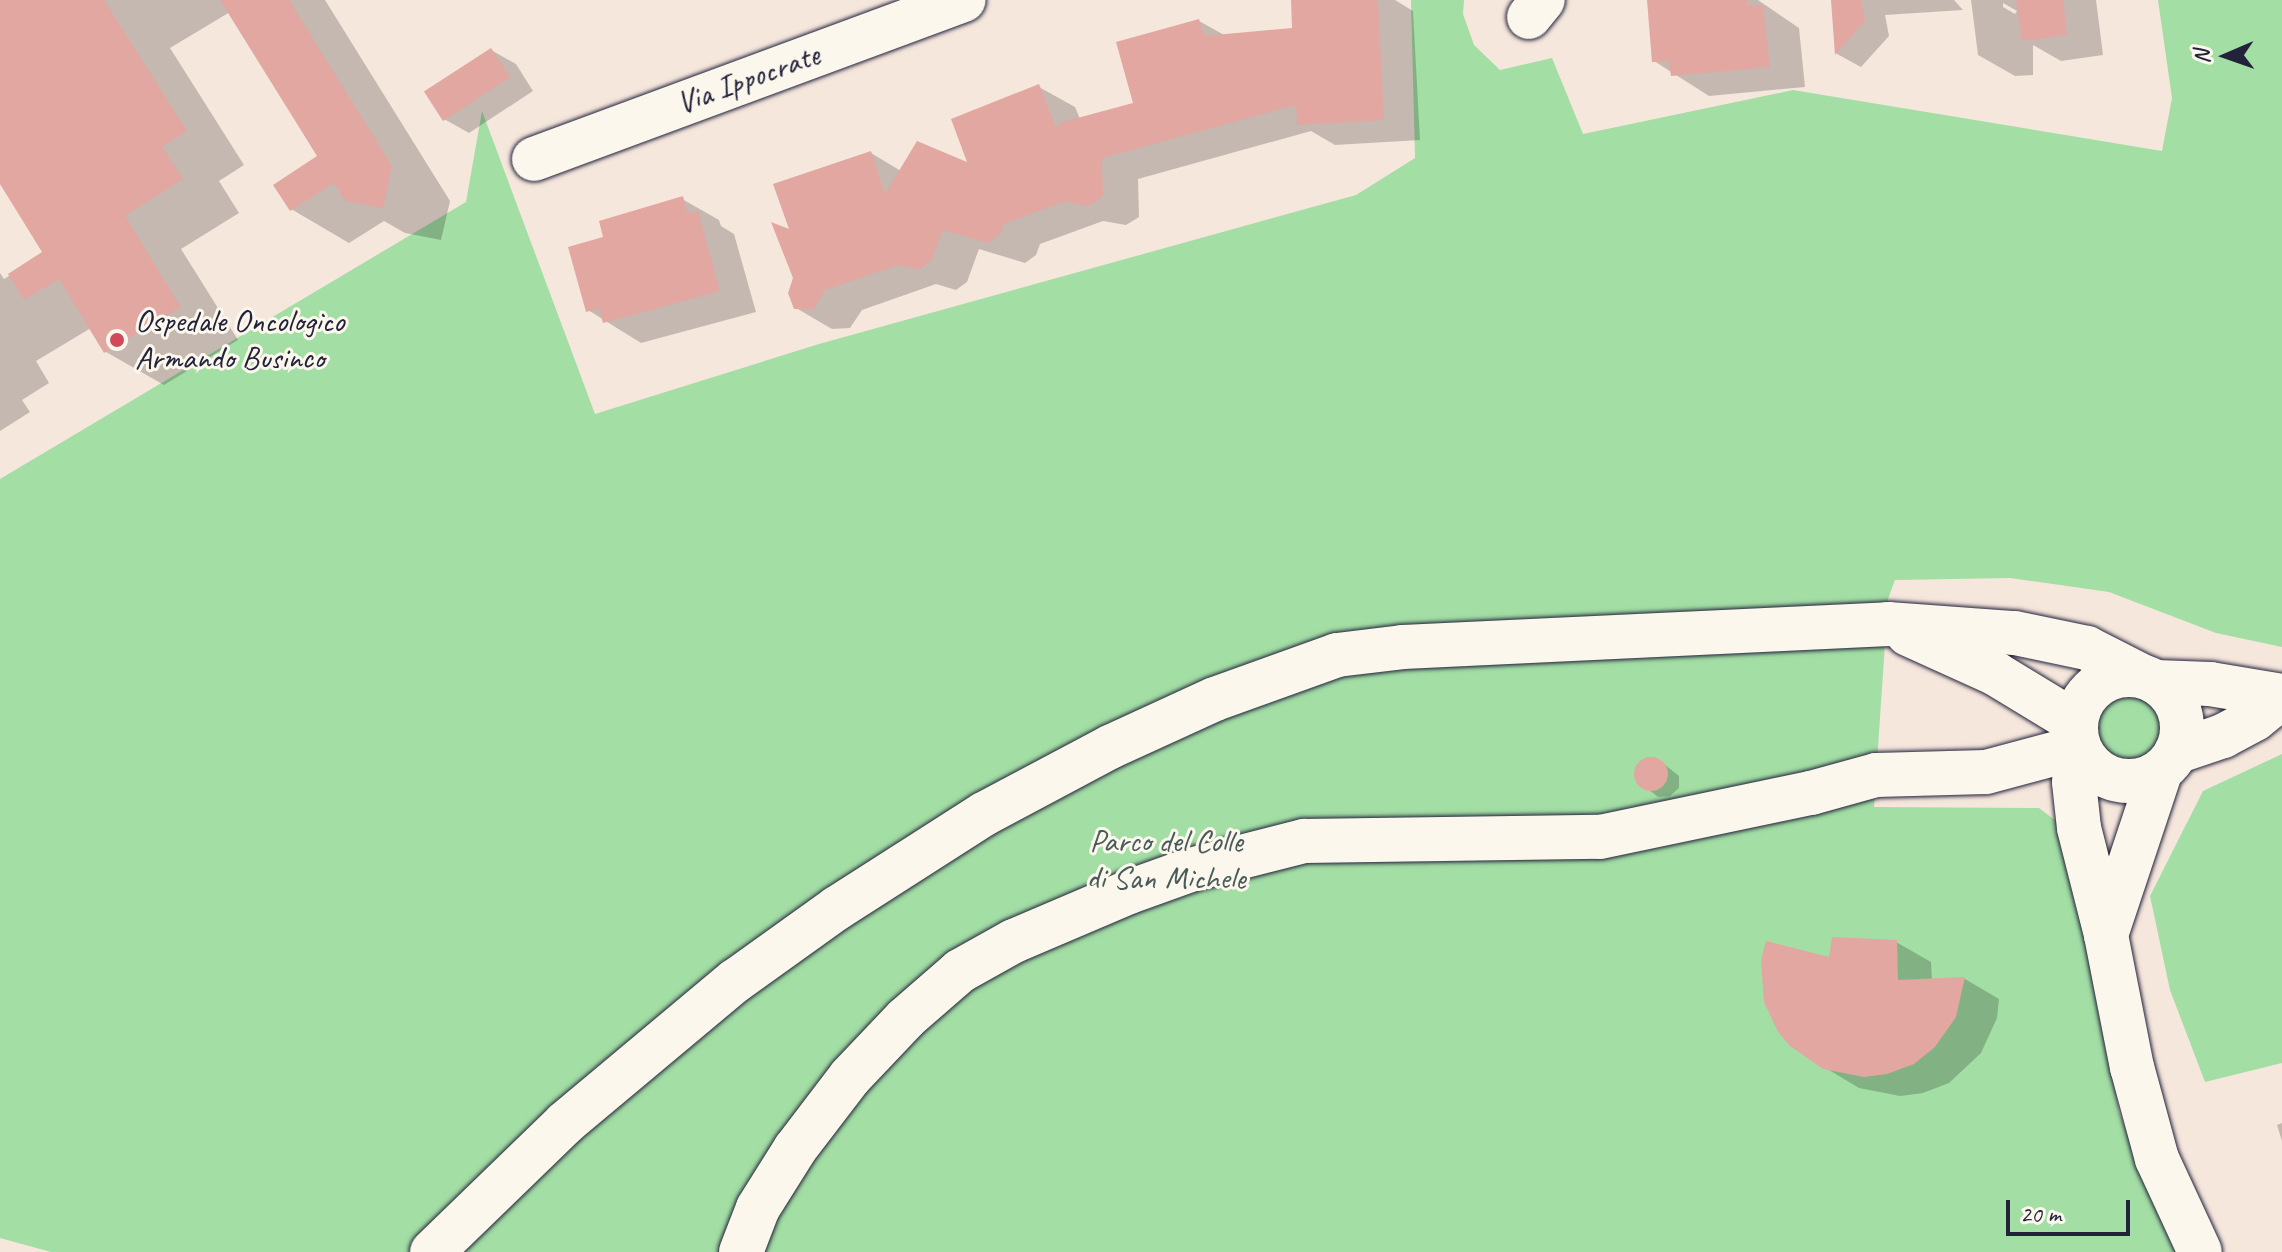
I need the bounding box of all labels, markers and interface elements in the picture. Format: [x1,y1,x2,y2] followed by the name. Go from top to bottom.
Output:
[2186,16,2266,96] north arrow
[672,36,824,122] street label: Via Ippocrate
[2188,50,2216,64] text: N
[135,303,343,378] place label: Ospedale Oncologico Armando Businco
[106,329,128,351] marker: Ospedale Oncologico Armando Businco
[1086,823,1246,898] park label: Parco del Colle di San Michele
[2010,1184,2134,1234] scale bar
[2020,1199,2061,1229] text: 20 m

